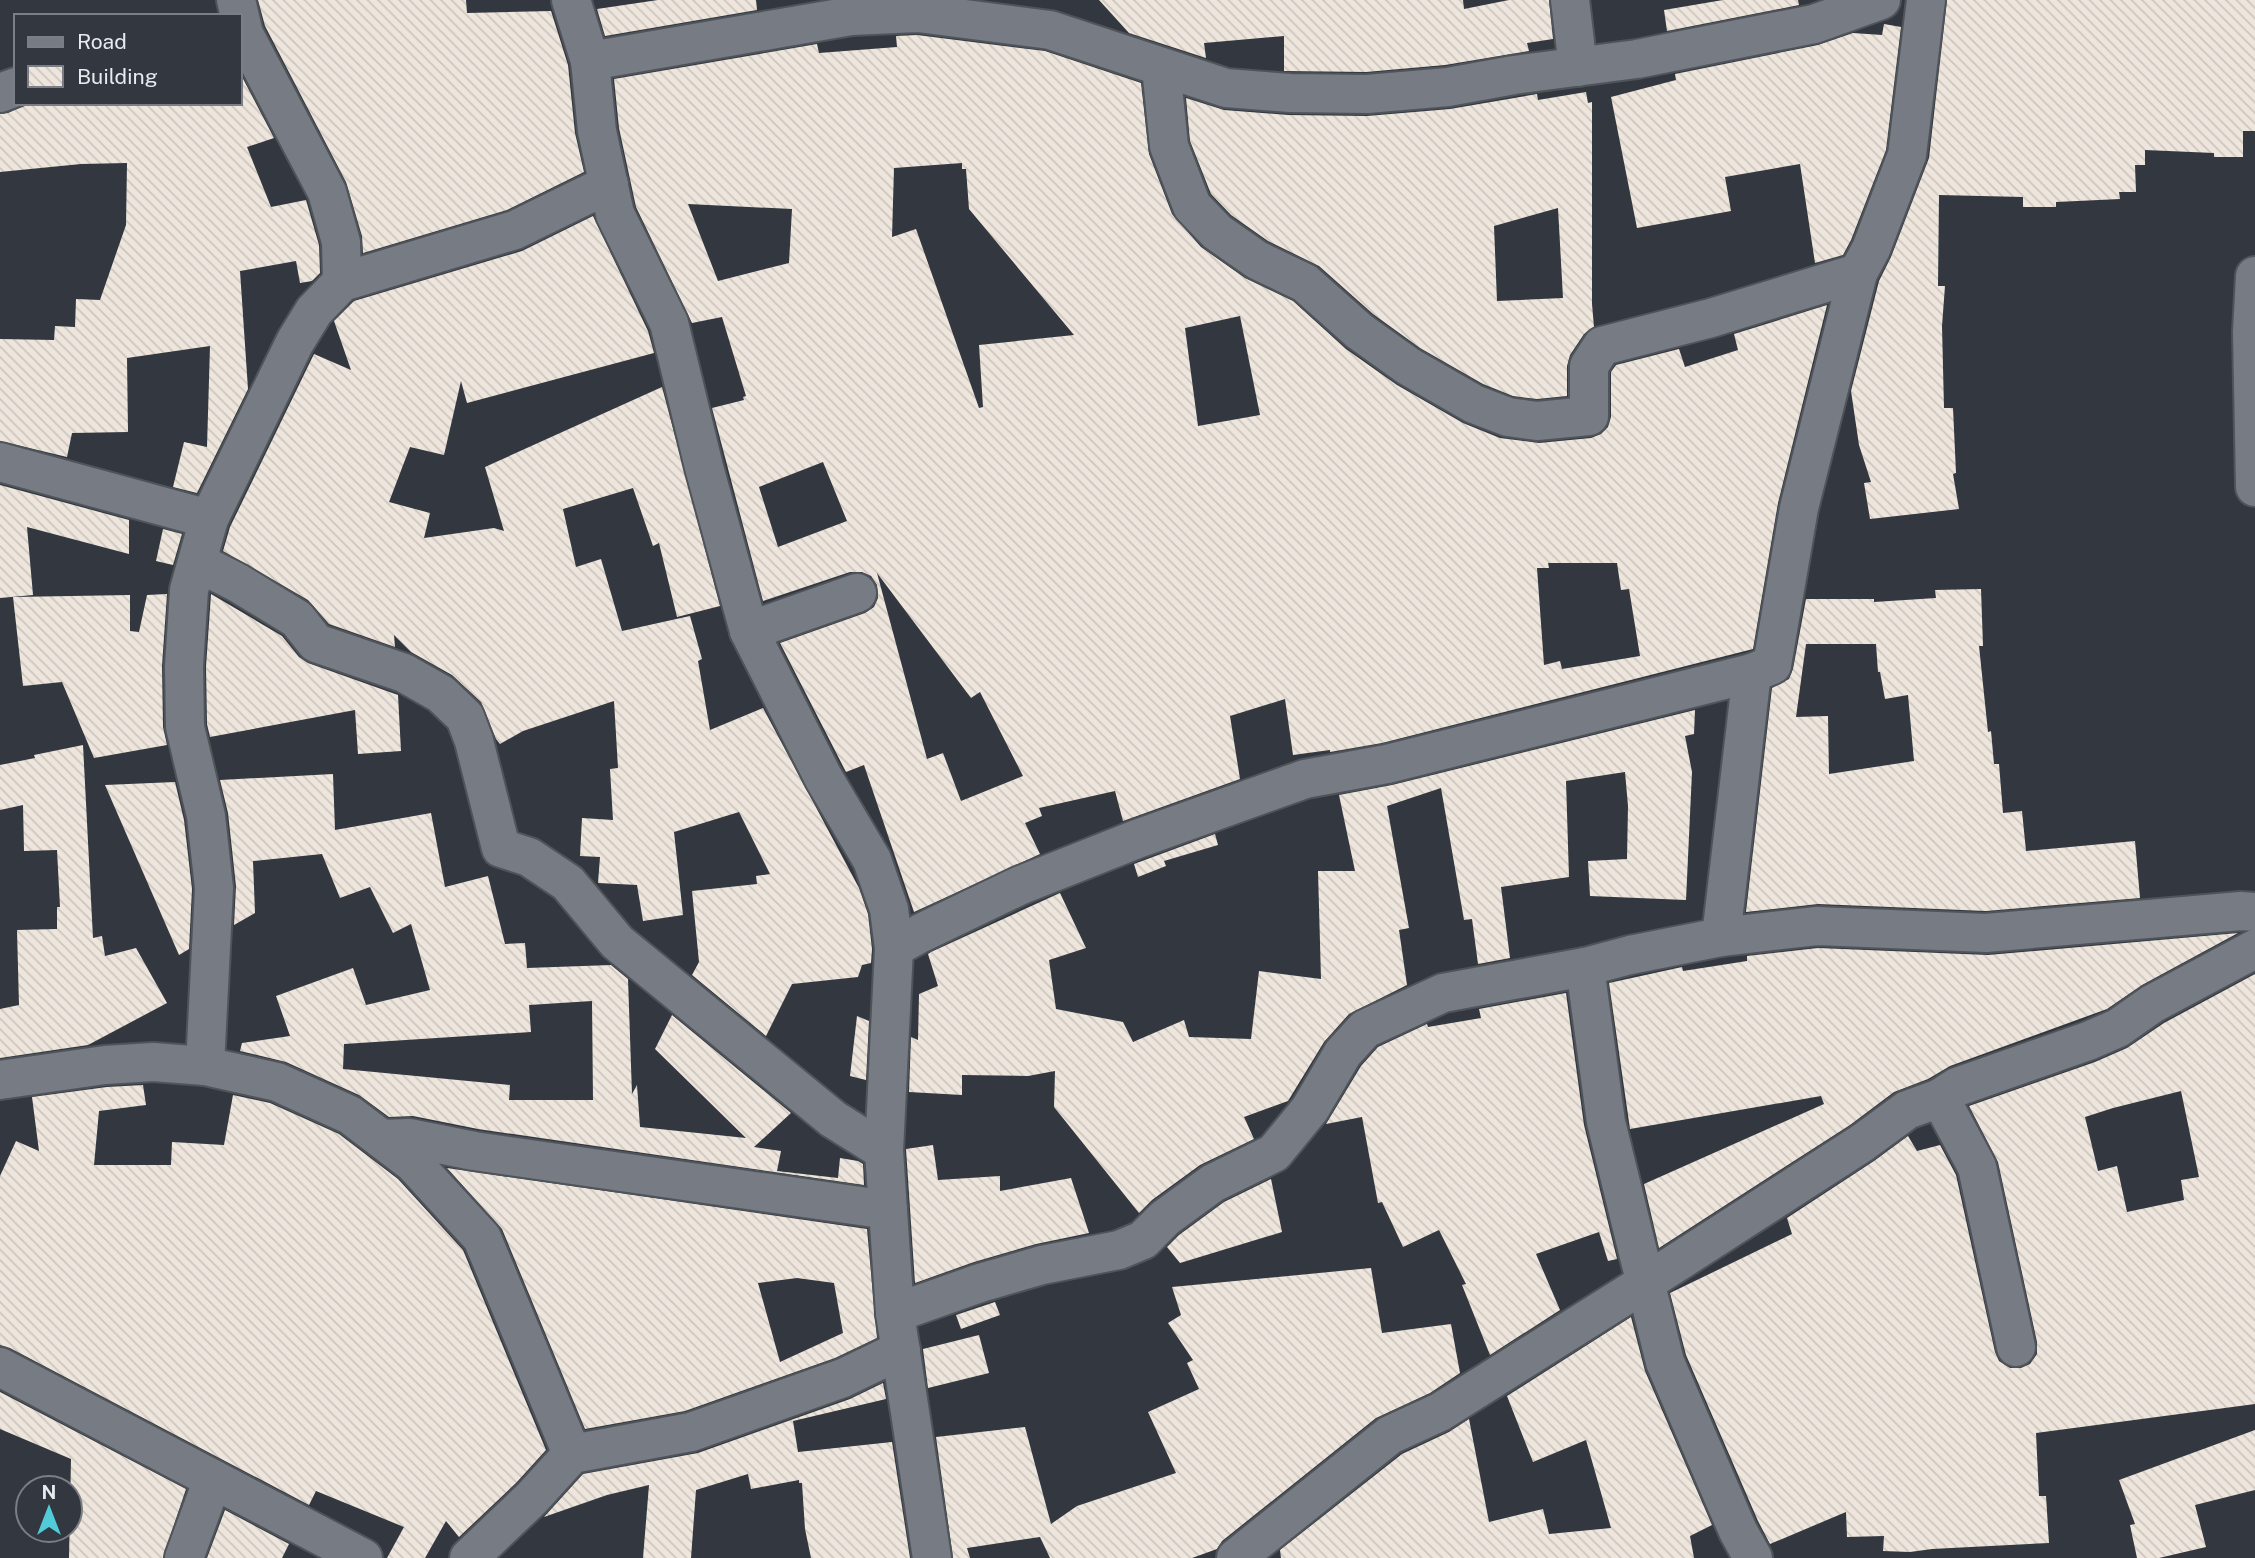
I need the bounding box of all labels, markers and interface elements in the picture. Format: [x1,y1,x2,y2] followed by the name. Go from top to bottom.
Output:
[14,14,242,105] legend
[77,29,127,54] text: Road
[77,64,158,89] text: Building
[14,1474,84,1544] north arrow
[42,1481,56,1503] text: N

